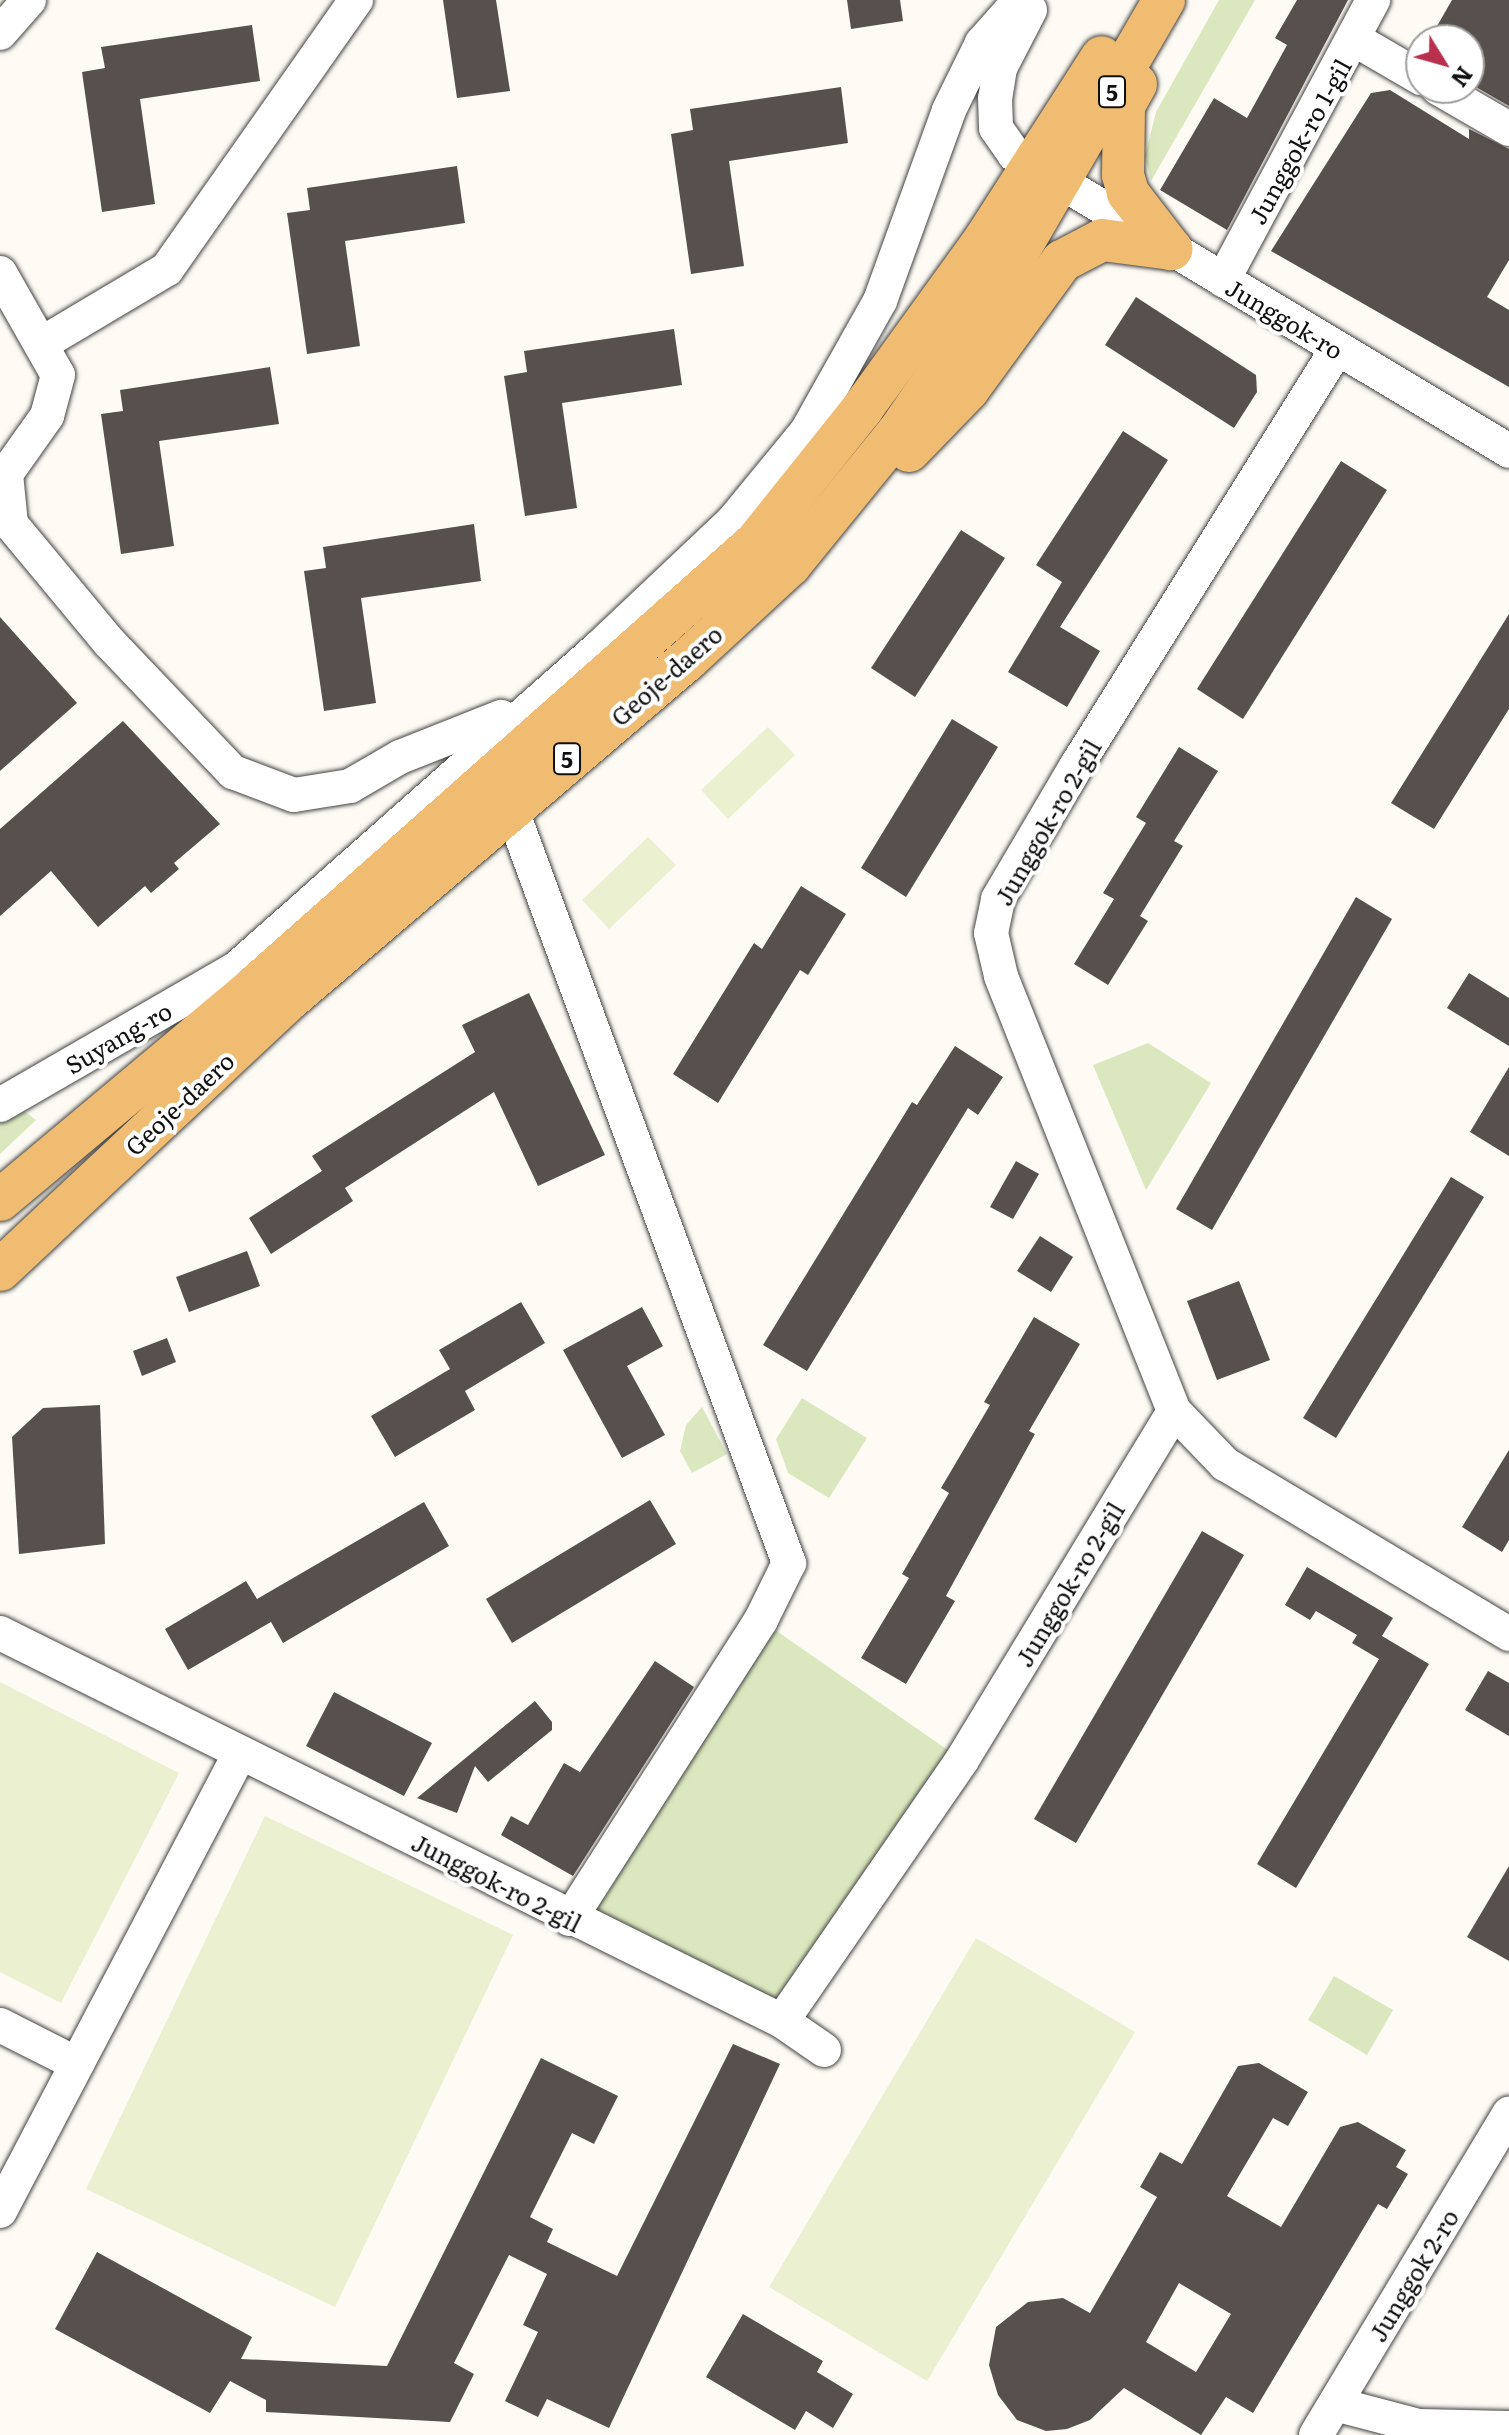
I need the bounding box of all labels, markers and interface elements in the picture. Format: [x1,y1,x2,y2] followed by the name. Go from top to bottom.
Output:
[1405,24,1485,104] north arrow
[1242,54,1356,228] street label: Junggok-ro 1-gil
[1444,60,1482,95] text: N
[1098,74,1126,110] road number: 5
[1221,272,1349,364] street label: Junggok-ro
[605,619,727,731] street label: Geoje-daero
[988,734,1106,910] street label: Junggok-ro 2-gil
[553,741,581,777] road number: 5
[60,995,176,1079] street label: Suyang-ro
[119,1045,239,1161] street label: Geoje-daero
[1009,1497,1129,1671] street label: Junggok-ro 2-gil
[407,1827,587,1937] street label: Junggok-ro 2-gil
[1362,2204,1464,2346] street label: Junggok 2-ro

